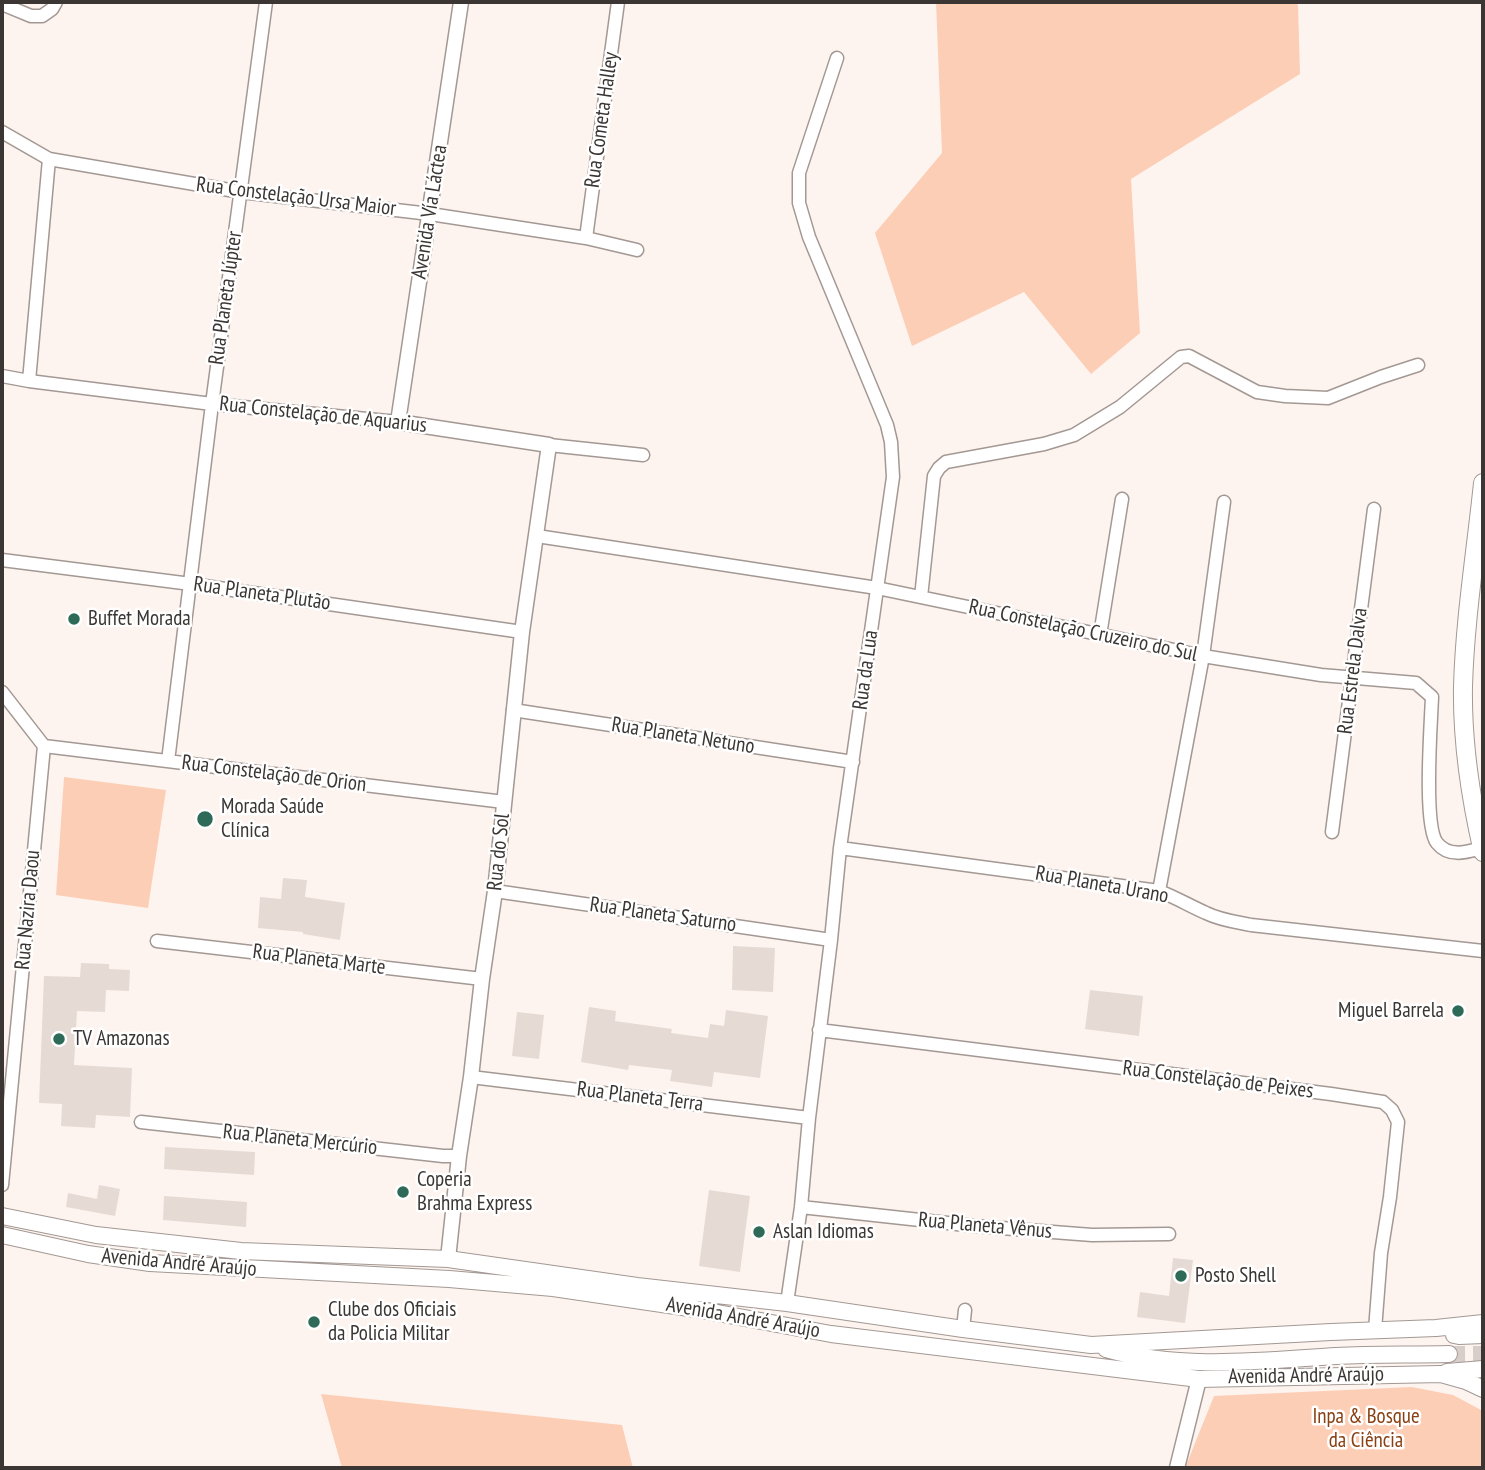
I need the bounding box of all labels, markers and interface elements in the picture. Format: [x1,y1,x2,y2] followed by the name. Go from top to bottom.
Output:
[580,51,624,189] street label: Rua Cometa Halley
[407,143,453,281] street label: Avenida Vía Láctea
[195,172,397,222] street label: Rua Constelação Ursa Maior
[204,230,248,366] street label: Rua Planeta Júpter
[218,392,428,438] street label: Rua Constelação de Aquarius
[192,572,332,616] street label: Rua Planeta Plutão
[966,594,1200,668] street label: Rua Constelação Cruzeiro do Sul
[88,606,191,632] place label: Buffet Morada
[1333,606,1373,736] street label: Rua Estrela Dalva
[66,611,82,627] marker: Buffet Morada
[848,629,884,711] street label: Rua da Lua
[610,712,756,760] street label: Rua Planeta Netuno
[180,750,368,798] street label: Rua Constelação de Orion
[221,794,324,844] place label: Morada Saúde Clínica
[195,809,215,829] marker: Morada Saúde Clínica
[482,812,516,892] street label: Rua do Sol
[10,849,46,971] street label: Rua Nazira Daou
[1033,861,1171,909] street label: Rua Planeta Urano
[588,892,738,938] street label: Rua Planeta Saturno
[251,939,387,981] street label: Rua Planeta Marte
[1338,998,1444,1024] place label: Miguel Barrela
[1450,1003,1466,1019] marker: Miguel Barrela
[73,1026,169,1052] place label: TV Amazonas
[51,1031,67,1047] marker: TV Amazonas
[1121,1056,1315,1104] street label: Rua Constelação de Peixes
[575,1077,705,1117] street label: Rua Planeta Terra
[222,1119,378,1161] street label: Rua Planeta Mercúrio
[417,1167,532,1217] place label: Coperia Brahma Express
[395,1184,411,1200] marker: Coperia Brahma Express
[917,1208,1053,1244] street label: Rua Planeta Vênus
[773,1219,874,1245] place label: Aslan Idiomas
[751,1224,767,1240] marker: Aslan Idiomas
[100,1244,258,1282] street label: Avenida André Araújo
[1195,1263,1276,1289] place label: Posto Shell
[1173,1268,1189,1284] marker: Posto Shell
[664,1292,822,1344] street label: Avenida André Araújo
[328,1297,456,1347] place label: Clube dos Oficiais da Policia Militar
[306,1314,322,1330] marker: Clube dos Oficiais da Policia Militar
[1228,1362,1384,1390] street label: Avenida André Araújo
[1312,1404,1420,1454] park label: Inpa & Bosque da Ciência

